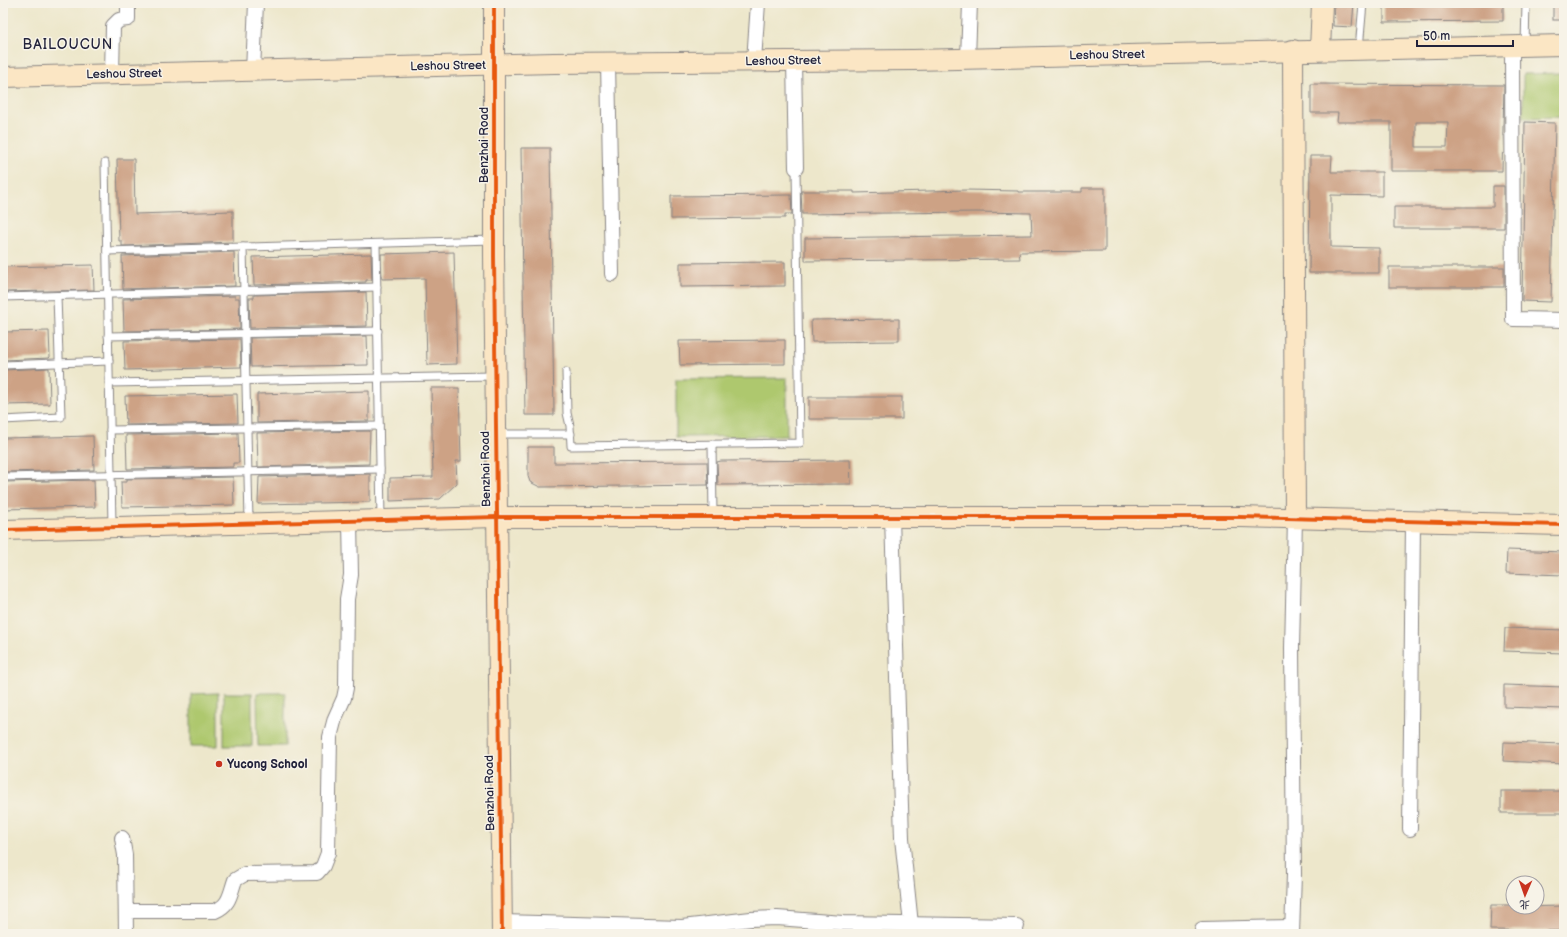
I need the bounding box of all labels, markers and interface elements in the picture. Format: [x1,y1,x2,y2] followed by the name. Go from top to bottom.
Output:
[1417,22,1513,48] scale bar
[1423,29,1450,44] text: 50 m
[23,36,113,53] district label: BAILOUCUN
[1069,47,1145,63] street label: Leshou Street
[745,53,821,69] street label: Leshou Street
[410,58,486,74] street label: Leshou Street
[86,66,162,82] street label: Leshou Street
[477,107,492,183] street label: Benzhai Road
[478,431,494,507] street label: Benzhai Road
[482,755,498,831] street label: Benzhai Road
[227,757,308,772] place label: Yucong School
[214,759,224,769] marker: Yucong School
[1505,875,1545,915] north arrow
[1519,898,1530,911] text: 北

